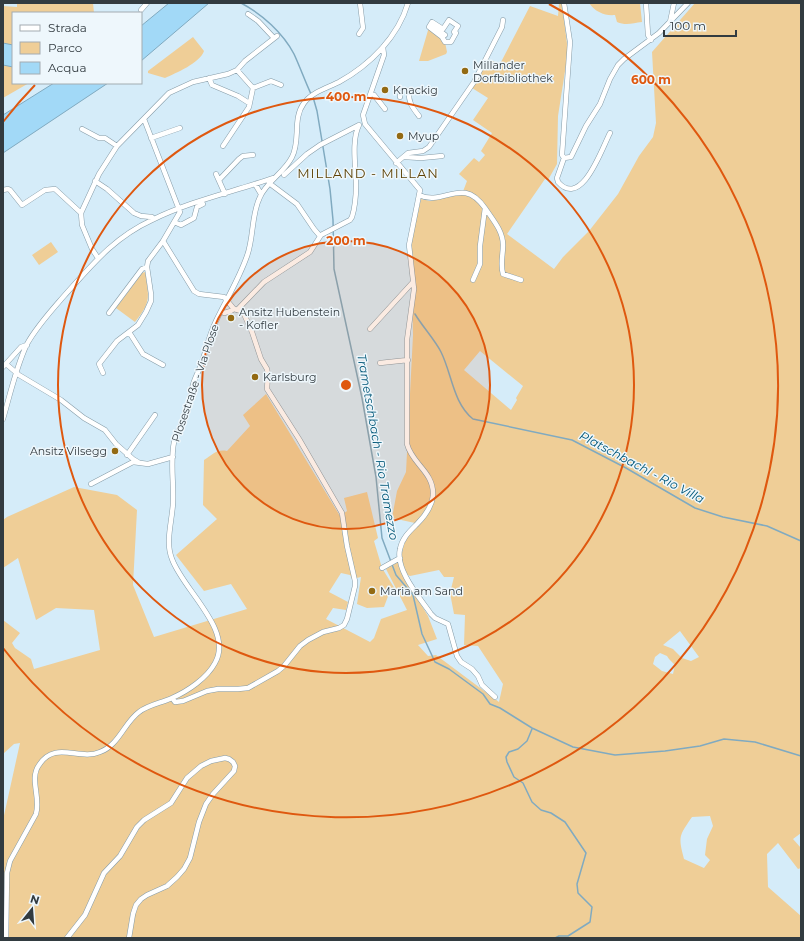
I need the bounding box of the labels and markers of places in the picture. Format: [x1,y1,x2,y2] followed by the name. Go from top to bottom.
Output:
[473,58,553,85] place label: Millander Dorfbibliothek
[460,66,470,76] marker: Millander Dorfbibliothek
[393,83,438,97] place label: Knackig
[380,85,390,95] marker: Knackig
[408,129,439,143] place label: Myup
[395,131,405,141] marker: Myup
[239,305,340,332] place label: Ansitz Hubenstein - Kofler
[226,313,236,323] marker: Ansitz Hubenstein - Kofler
[263,370,316,384] place label: Karlsburg
[250,372,260,382] marker: Karlsburg
[339,378,353,392] centre of rings
[30,444,107,458] place label: Ansitz Vilsegg
[110,446,120,456] marker: Ansitz Vilsegg
[380,584,463,598] place label: Maria am Sand
[367,586,377,596] marker: Maria am Sand

